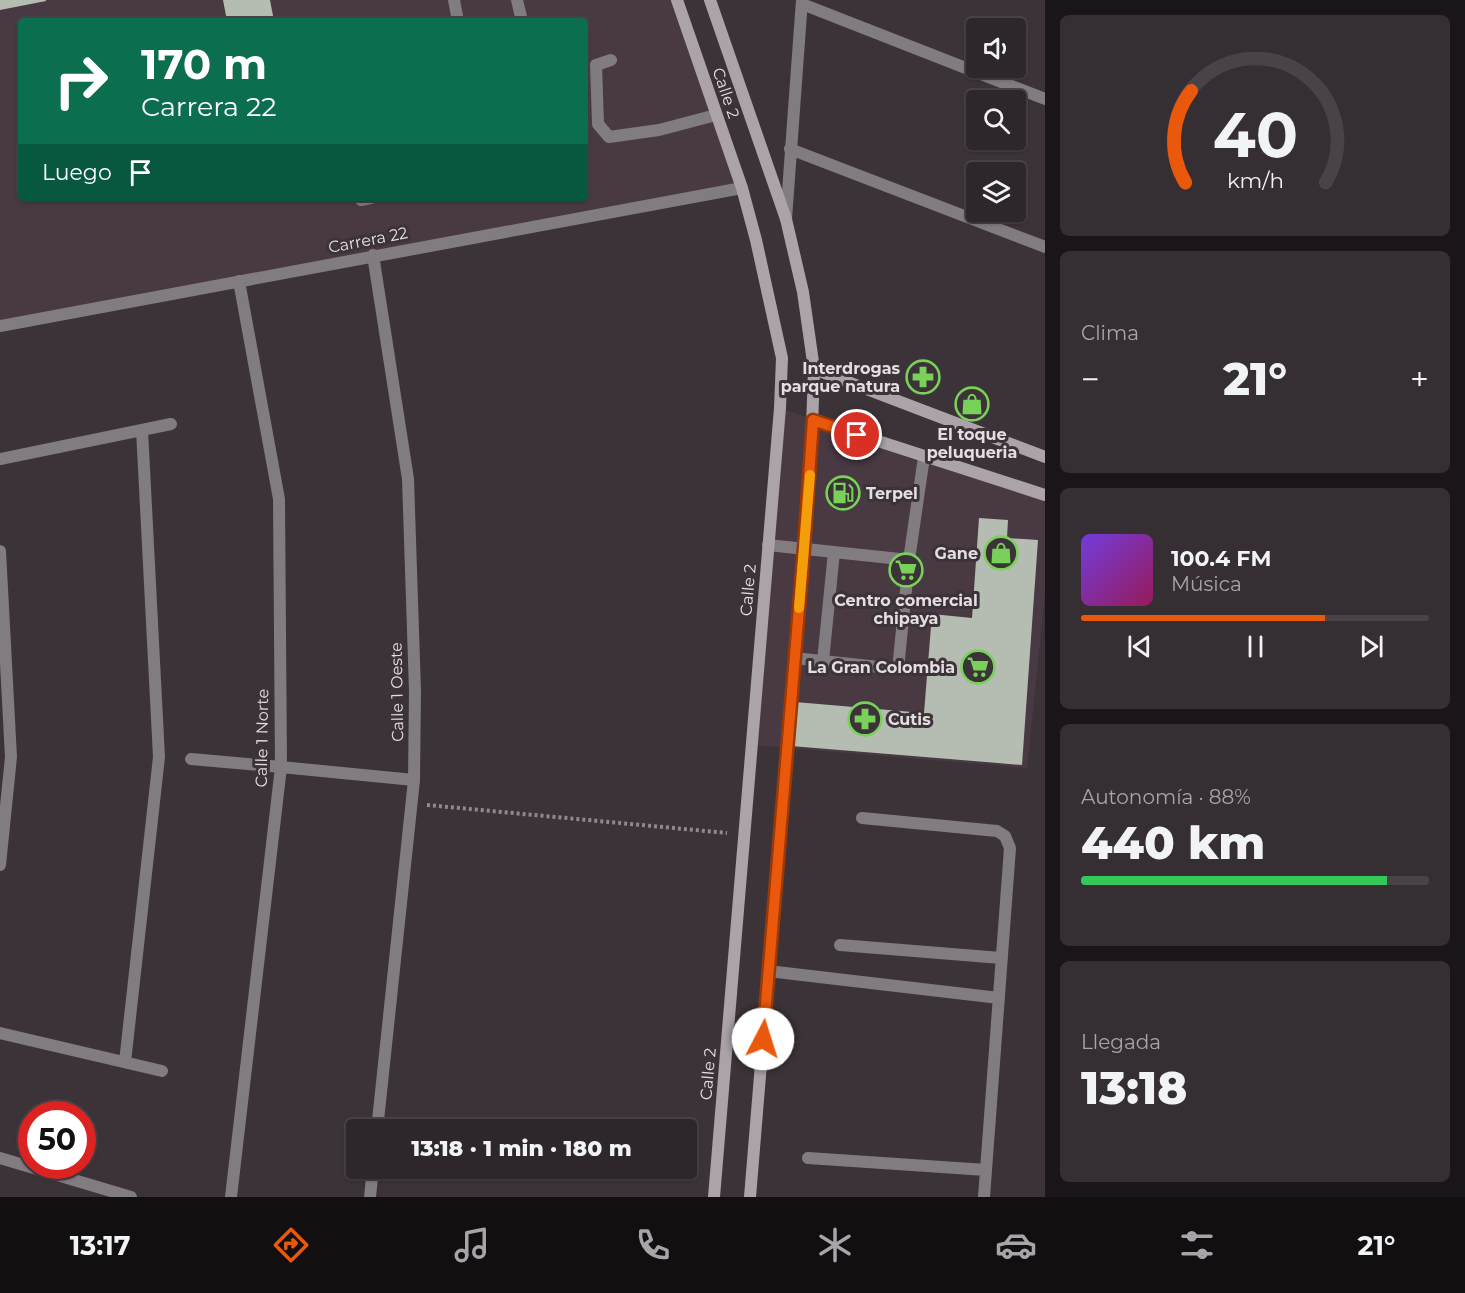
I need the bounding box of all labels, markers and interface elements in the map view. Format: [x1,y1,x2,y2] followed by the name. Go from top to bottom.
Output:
[966,18,1026,222] map controls
[966,18,1026,78] button: sound
[141,38,267,90] text: 170 m
[42,42,120,120] icon: right
[709,65,743,121] street label: Calle 2
[141,90,277,123] text: Carrera 22
[966,90,1026,150] button: search
[1212,97,1298,173] text: 40
[124,156,157,189] icon: arrive
[42,159,112,186] text: Luego
[966,162,1026,222] button: layers
[1226,167,1284,193] text: km/h
[327,223,409,257] street label: Carrera 22
[1081,321,1139,345] text: Clima
[1223,351,1287,406] text: 21°
[781,359,900,396] place label: Interdrogas parque natura
[905,359,941,395] pharmacy icon: Interdrogas parque natura
[1081,359,1100,399] text: −
[1410,359,1429,399] text: +
[954,386,990,422] shop icon: El toque peluqueria
[831,409,882,460] pin
[840,418,873,451] icon: arrive
[927,425,1017,462] place label: El toque peluqueria
[825,475,861,511] fuel station icon: Terpel
[866,484,918,503] place label: Terpel
[983,535,1019,571] shop icon: Gane
[935,544,978,563] place label: Gane
[1171,545,1271,572] text: 100.4 FM
[888,552,924,588] supermarket icon: Centro comercial chipaya
[736,563,760,617] street label: Calle 2
[1171,572,1242,596] text: Música
[834,591,978,628] place label: Centro comercial chipaya
[1123,630,1156,663] icon: previous
[1239,630,1272,663] icon: pause
[1355,630,1388,663] icon: next
[387,642,407,742] street label: Calle 1 Oeste
[960,649,996,685] supermarket icon: La Gran Colombia
[807,658,955,677] place label: La Gran Colombia
[252,689,272,787] street label: Calle 1 Norte
[847,701,883,737] pharmacy icon: Cutis
[888,710,931,729] place label: Cutis
[1081,785,1251,809] text: Autonomía · 88%
[1081,815,1265,870] text: 440 km
[731,1007,795,1071] position arrow
[1081,1030,1161,1054] text: Llegada
[696,1047,720,1101] street label: Calle 2
[1081,1060,1187,1115] text: 13:18
[18,1101,96,1179] speed limit sign: 50
[411,1135,632,1162] text: 13:18 · 1 min · 180 m
[270,1224,312,1266] icon: directions
[451,1224,493,1266] icon: music
[632,1224,674,1266] icon: phone
[814,1224,856,1266] icon: climate
[995,1224,1037,1266] icon: car
[1176,1224,1218,1266] icon: filters
[70,1229,131,1262] text: 13:17
[1357,1229,1395,1262] text: 21°

